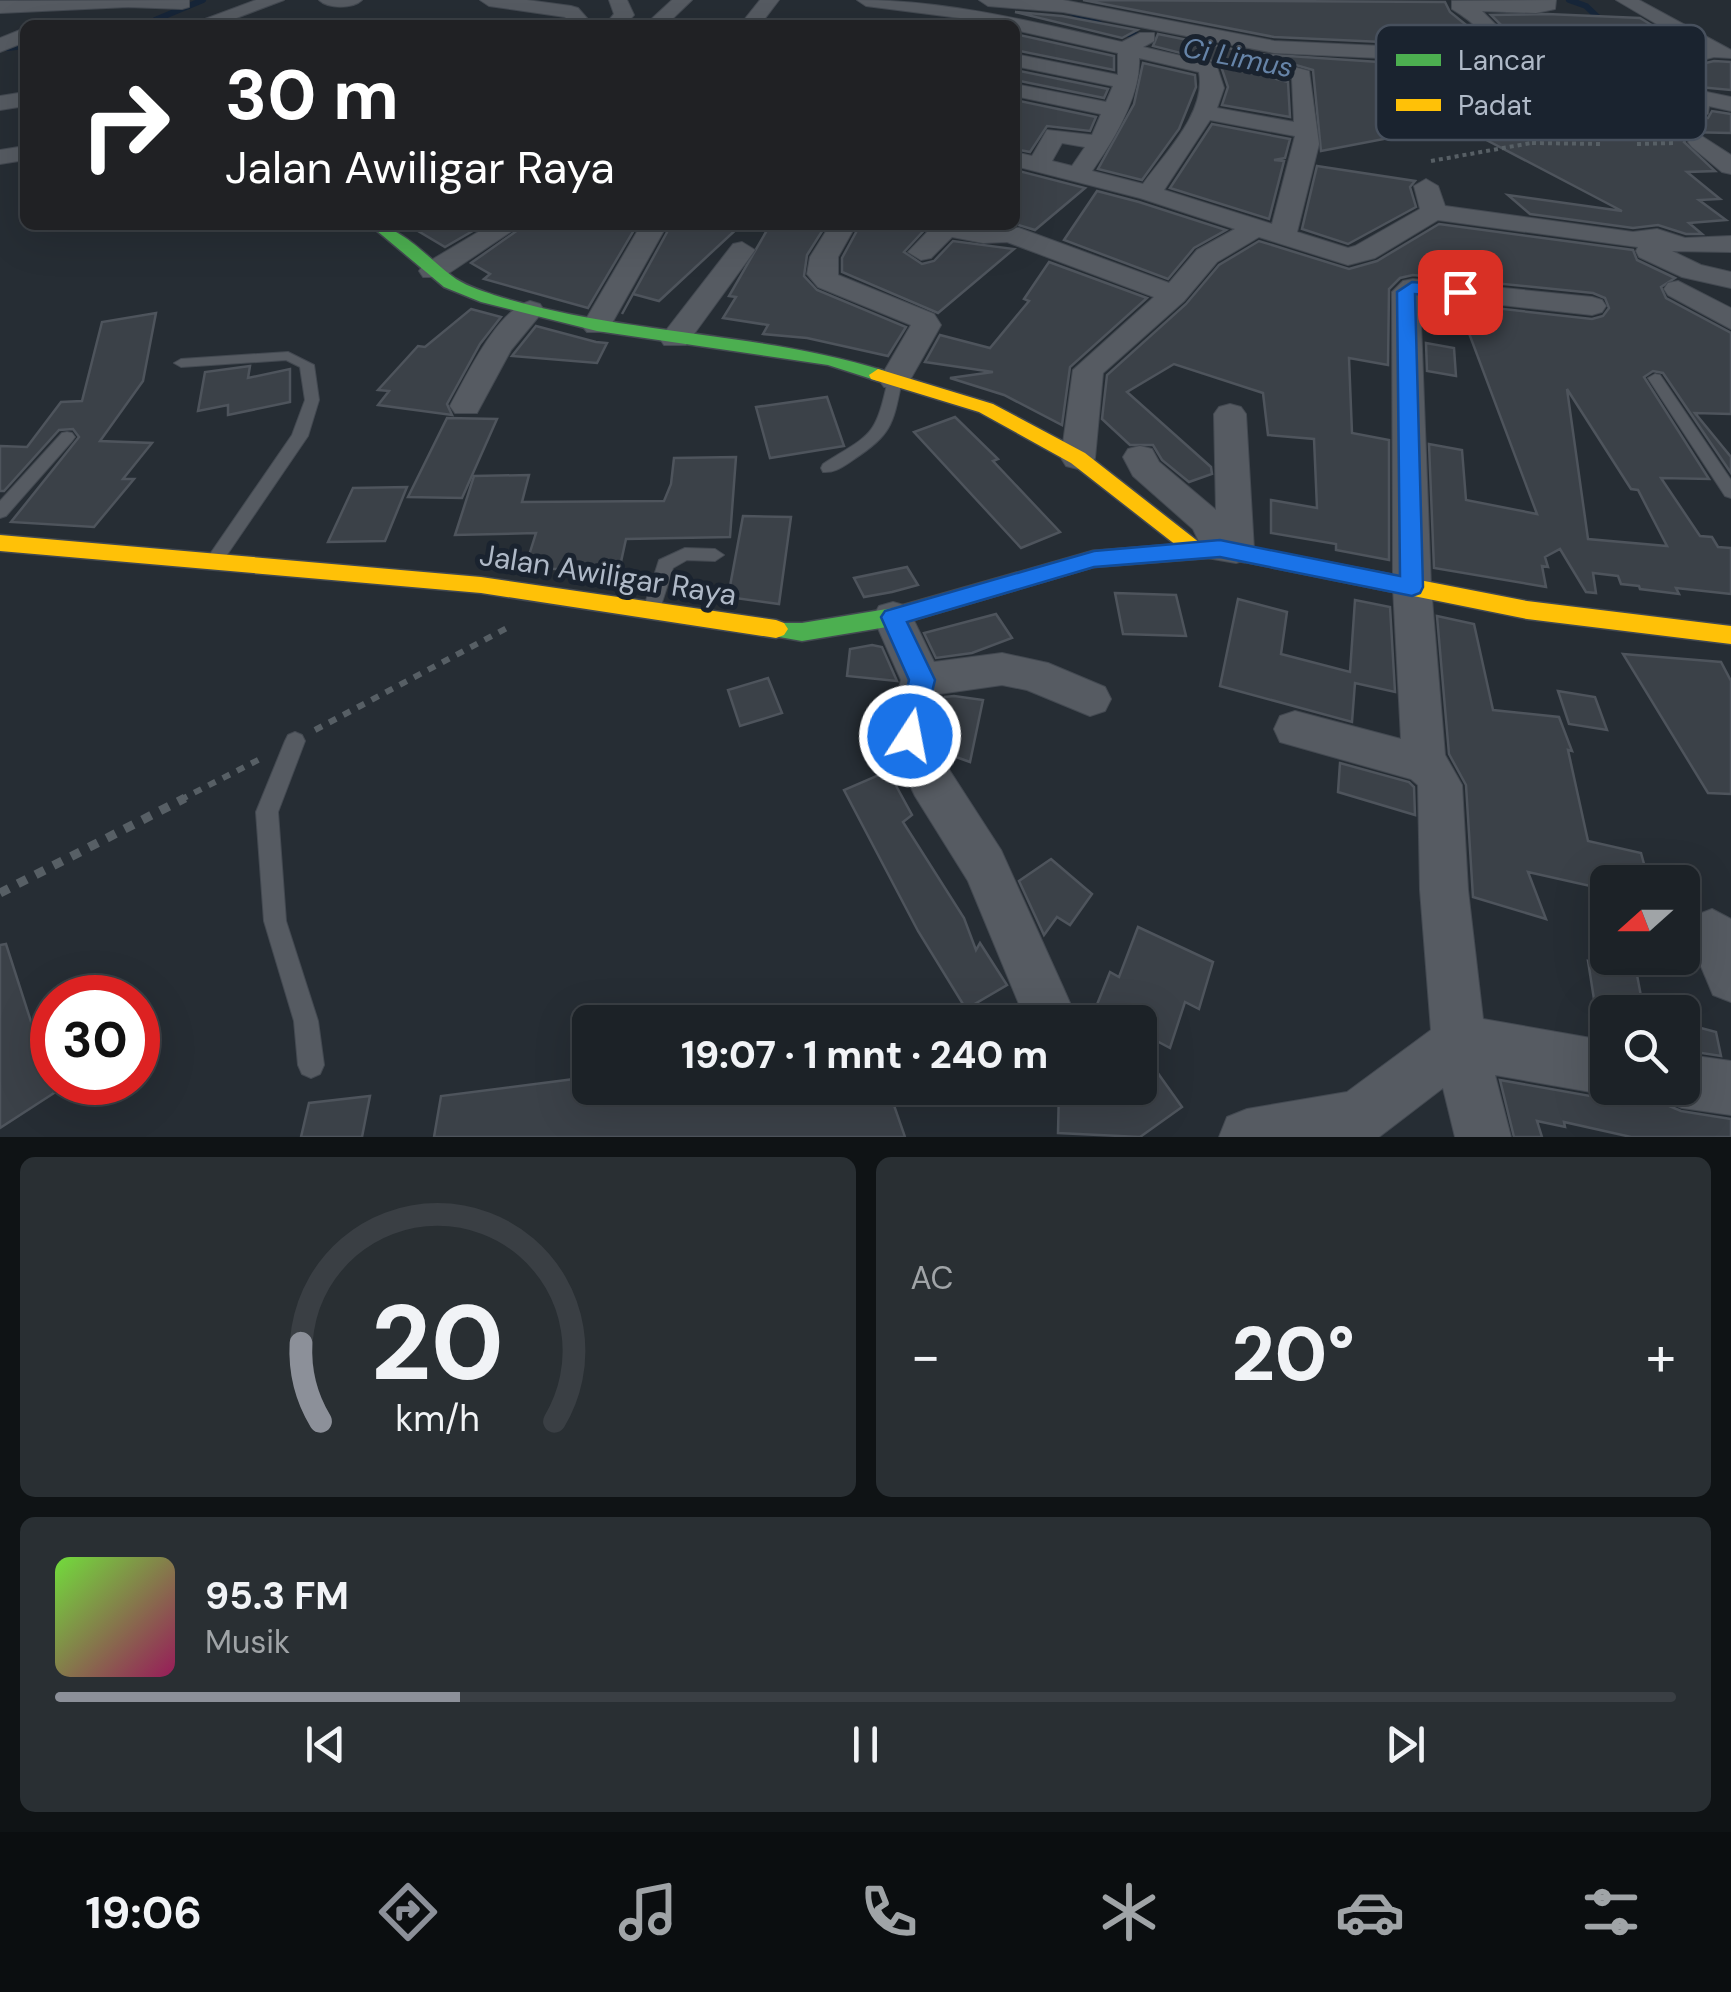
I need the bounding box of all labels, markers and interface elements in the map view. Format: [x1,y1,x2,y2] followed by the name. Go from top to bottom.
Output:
[1376,25,1706,140] legend
[1180,29,1296,86] water label: Ci Limus
[1458,42,1546,79] text: Lancar
[225,50,399,141] text: 30 m
[60,60,190,190] icon: right
[1458,87,1532,124] text: Padat
[225,138,615,197] text: Jalan Awiligar Raya
[1418,250,1503,335] pin
[1433,265,1488,320] icon: arrive
[477,535,739,614] street label: Jalan Awiligar Raya
[858,684,962,788] position arrow
[1590,865,1700,975] north arrow
[1590,865,1700,1105] map controls
[30,975,160,1105] speed limit sign: 30
[1590,995,1700,1105] button: search
[681,1030,1048,1080] text: 19:07 · 1 mnt · 240 m
[911,1257,953,1299] text: AC
[371,1276,504,1411] text: 20
[1232,1306,1355,1403] text: 20°
[911,1320,941,1392] text: −
[1646,1320,1676,1392] text: +
[396,1396,480,1442] text: km/h
[205,1571,349,1621] text: 95.3 FM
[205,1621,290,1663] text: Musik
[298,1717,353,1772] icon: previous
[838,1717,893,1772] icon: pause
[1378,1717,1433,1772] icon: next
[373,1877,443,1947] icon: directions
[613,1877,683,1947] icon: music
[854,1877,924,1947] icon: phone
[1094,1877,1164,1947] icon: climate
[1335,1877,1405,1947] icon: car
[1576,1877,1646,1947] icon: filters
[85,1883,202,1942] text: 19:06

